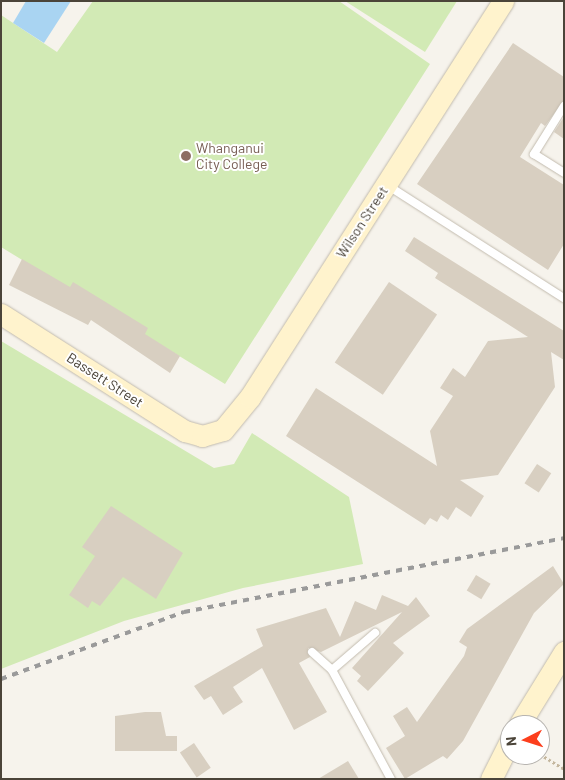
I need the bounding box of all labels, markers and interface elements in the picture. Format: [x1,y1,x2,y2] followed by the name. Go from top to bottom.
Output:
[196,140,267,172] place label: Whanganui City College
[180,150,192,162] marker: Whanganui City College
[333,183,391,261] street label: Wilson Street
[64,349,146,411] street label: Bassett Street
[500,715,550,765] north arrow
[502,736,519,747] text: N

